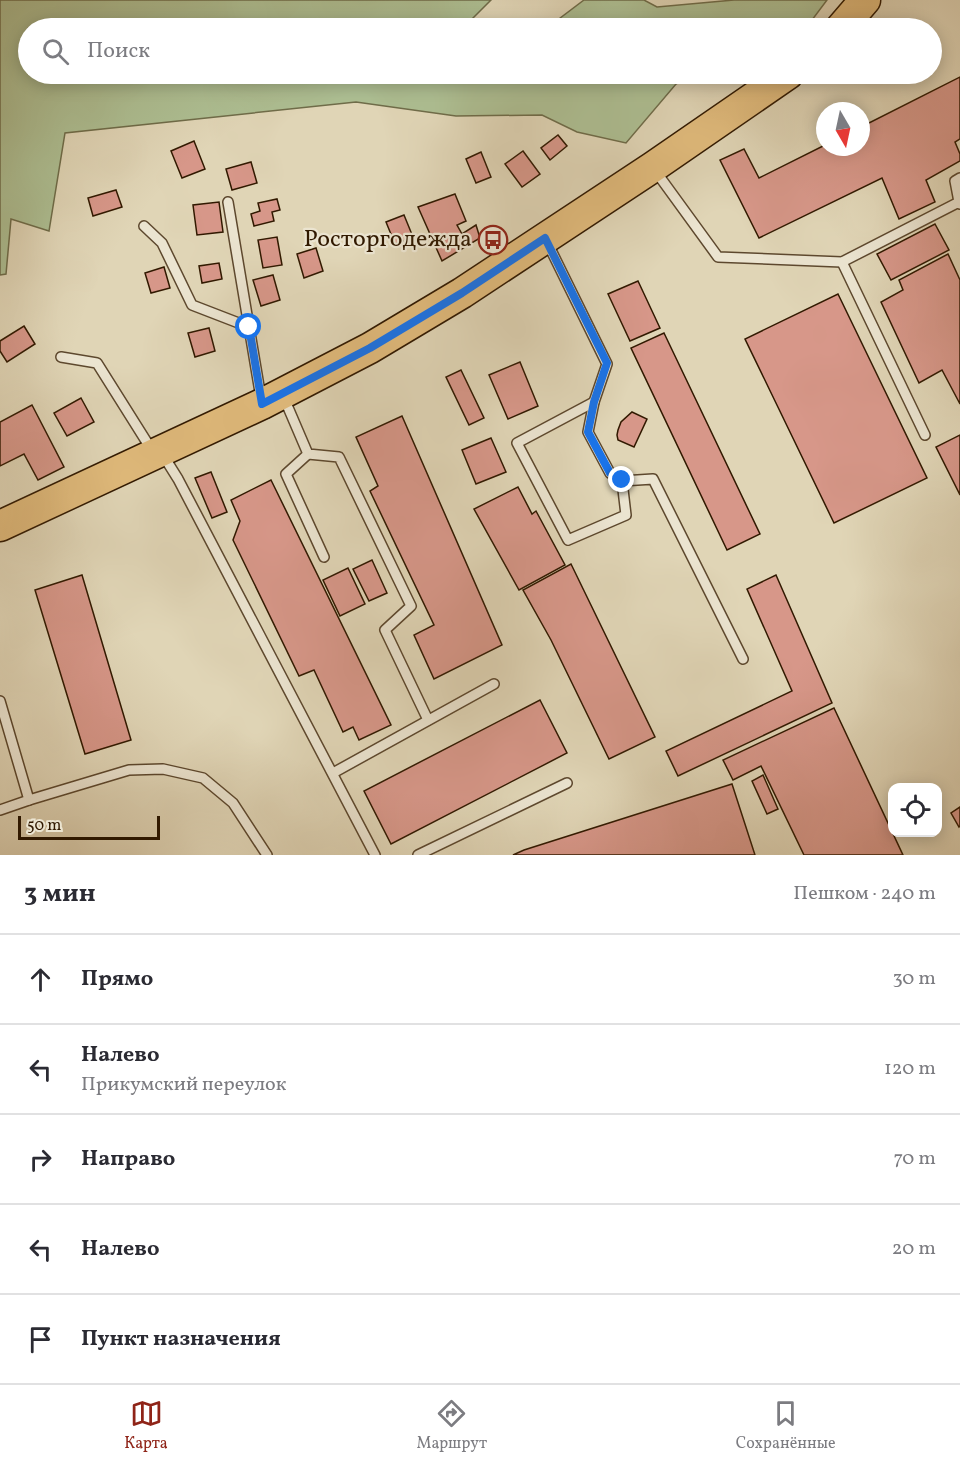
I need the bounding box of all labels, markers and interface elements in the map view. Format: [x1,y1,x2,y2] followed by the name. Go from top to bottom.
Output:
[18,18,942,84] search box
[39,35,72,68] icon: search
[87,36,150,67] text: Поиск
[816,102,870,156] north arrow
[304,223,472,257] place label: Росторгодежда
[477,224,509,256] bus stop icon: Росторгодежда
[235,313,261,339] route start
[608,466,634,492] route end
[888,783,942,837] map controls
[888,783,942,837] button: locate
[18,813,160,840] scale bar
[27,815,61,837] text: 50 m
[24,876,96,912] text: 3 мин
[793,880,936,908] text: Пешком · 240 m
[24,963,57,996] icon: ahead
[81,964,153,995] text: Прямо
[892,965,936,993] text: 30 m
[81,1040,160,1071] text: Налево
[24,1053,57,1086] icon: left
[884,1055,936,1083] text: 120 m
[81,1071,286,1099] text: Прикумский переулок
[24,1143,57,1176] icon: right
[81,1144,175,1175] text: Направо
[893,1145,936,1173] text: 70 m
[24,1233,57,1266] icon: left
[81,1234,160,1265] text: Налево
[892,1235,936,1263] text: 20 m
[24,1323,57,1356] icon: arrive
[81,1324,281,1355] text: Пункт назначения
[124,1397,168,1455] tab: Карта
[417,1397,487,1455] tab: Маршрут
[736,1397,836,1455] tab: Сохранённые

